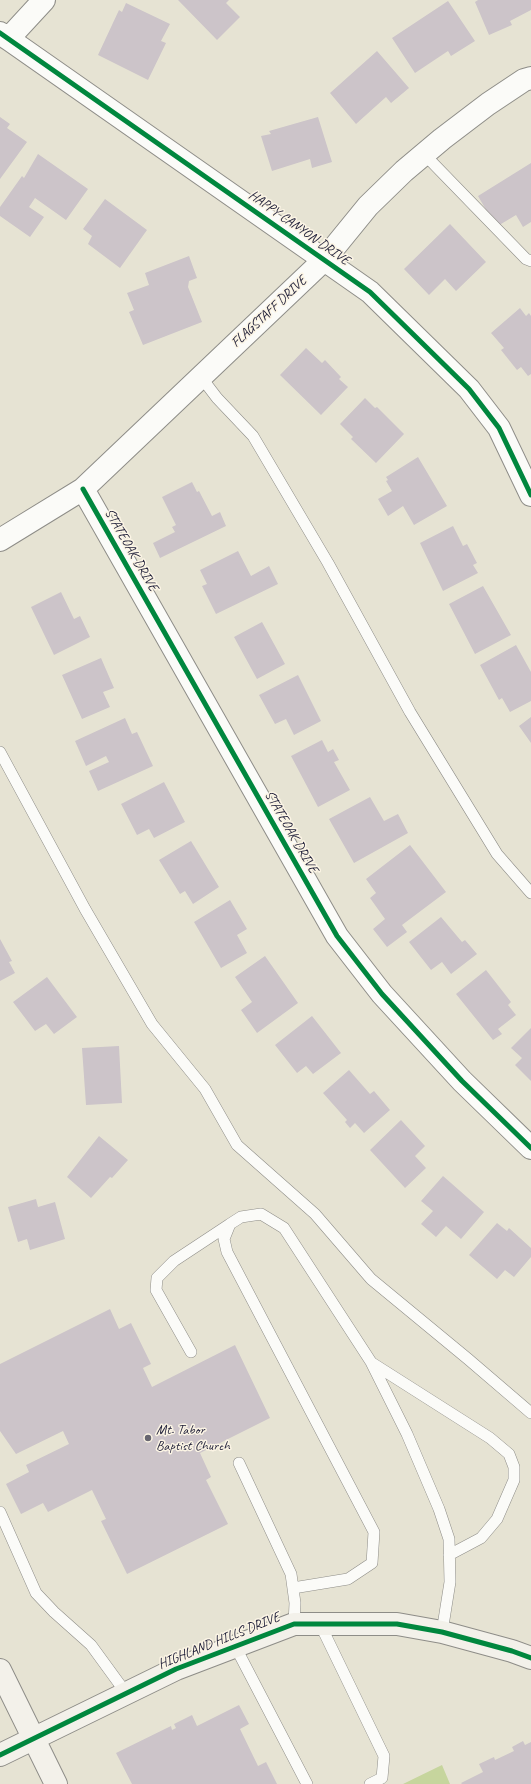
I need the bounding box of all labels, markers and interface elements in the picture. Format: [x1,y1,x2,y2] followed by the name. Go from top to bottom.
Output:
[245,187,353,269] street label: HAPPY CANYON DRIVE
[228,273,310,351] street label: FLAGSTAFF DRIVE
[101,506,161,594] street label: STATEOAK DRIVE
[261,788,321,876] street label: STATEOAK DRIVE
[156,1422,230,1454] place label: Mt. Tabor Baptist Church
[143,1433,153,1443] marker: Mt. Tabor Baptist Church
[156,1609,282,1673] street label: HIGHLAND HILLS DRIVE

